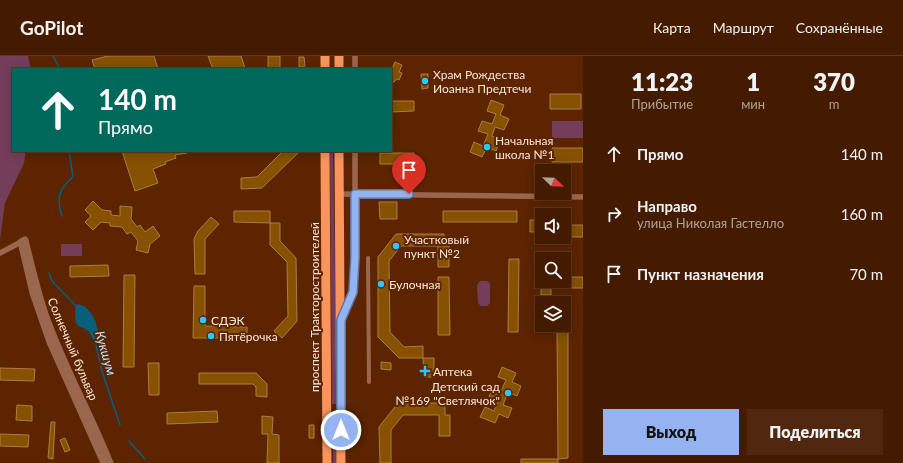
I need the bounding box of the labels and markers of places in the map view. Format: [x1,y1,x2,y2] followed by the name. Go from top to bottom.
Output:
[433,67,532,96] place label: Храм Рождества Иоанна Предтечи
[420,76,430,86] marker: Храм Рождества Иоанна Предтечи
[495,133,554,162] place label: Начальная школа №1
[482,142,492,152] marker: Начальная школа №1
[392,153,426,194] pin
[404,232,469,261] place label: Участковый пункт №2
[391,241,401,251] marker: Участковый пункт №2
[389,277,441,292] place label: Булочная
[376,279,386,289] marker: Булочная
[211,313,245,328] place label: СДЭК
[198,315,208,325] marker: СДЭК
[219,329,278,344] place label: Пятёрочка
[206,331,216,341] marker: Пятёрочка
[433,364,472,379] place label: Аптека
[420,366,430,376] marker: Аптека
[395,379,501,408] place label: Детский сад №169 "Светлячок"
[503,388,513,398] marker: Детский сад №169 "Светлячок"

